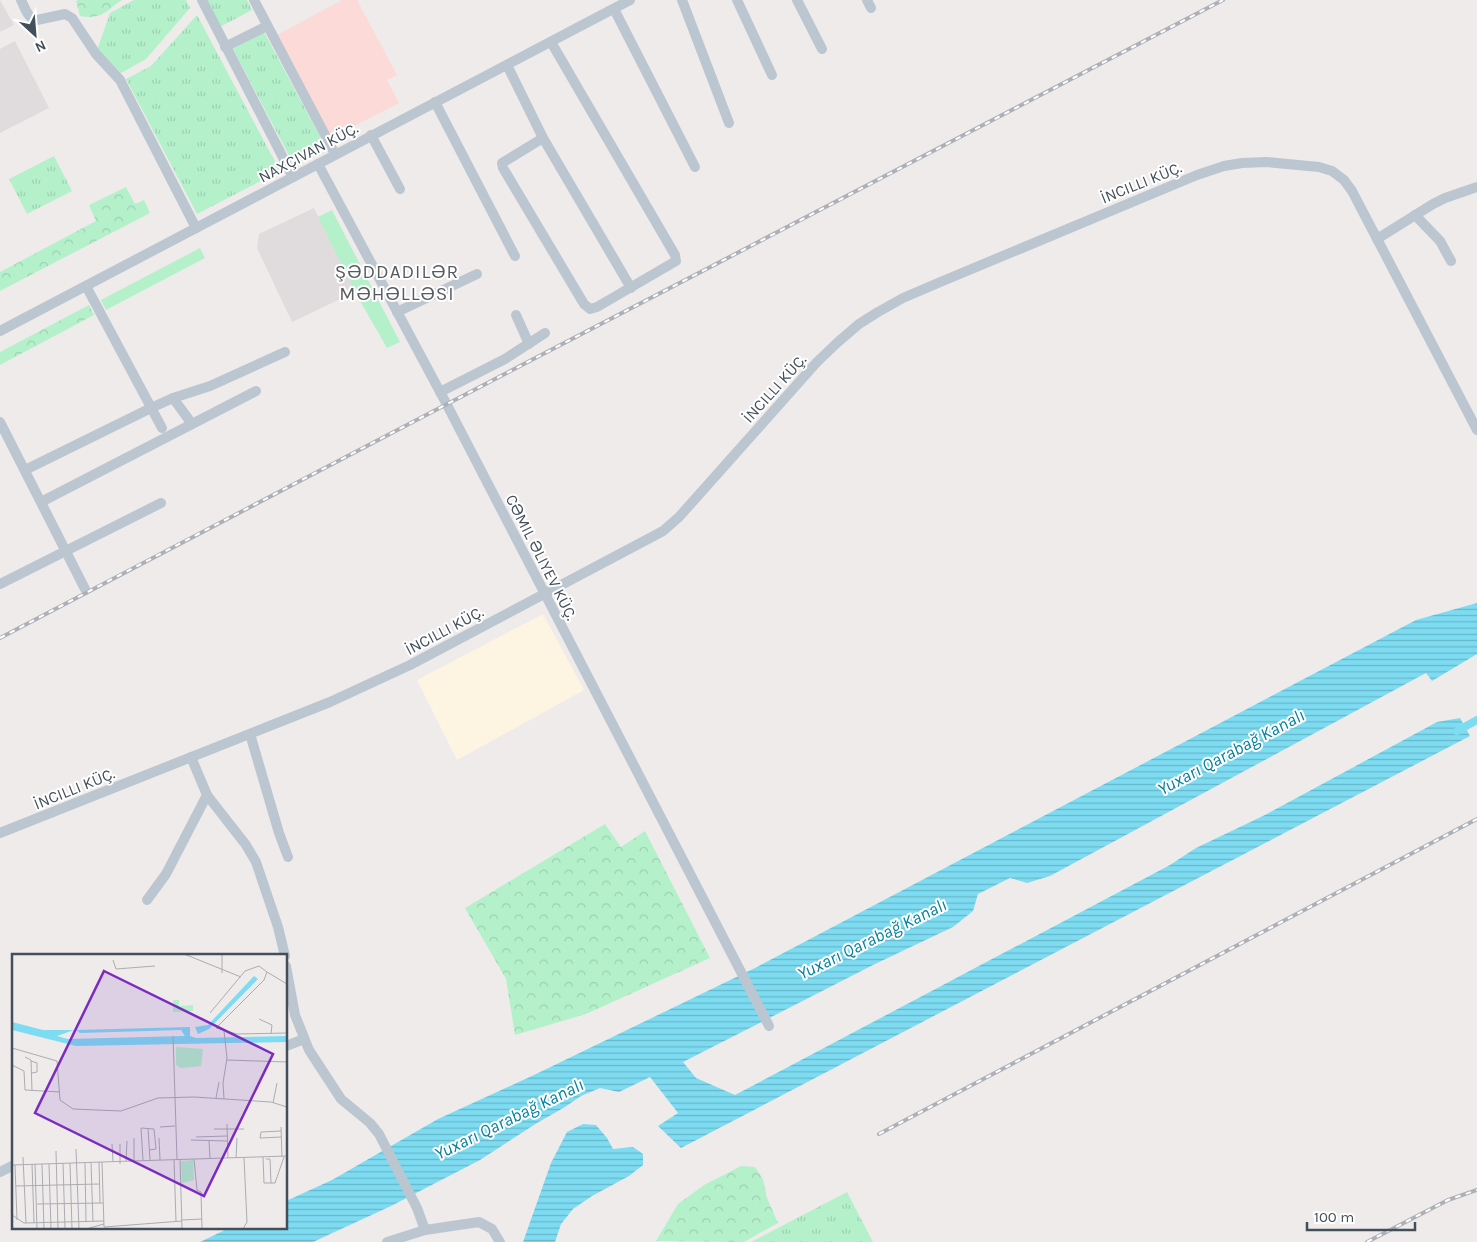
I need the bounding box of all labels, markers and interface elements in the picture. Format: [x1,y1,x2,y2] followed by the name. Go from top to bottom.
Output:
[10,10,60,60] north arrow
[32,36,49,56] text: N
[255,118,361,187] street label: NAXÇIVAN KÜÇ.
[1098,158,1185,207] street label: İNCILLI KÜÇ.
[335,261,459,305] district label: ŞƏDDADILƏR MƏHƏLLƏSI
[739,350,810,427] street label: İNCILLI KÜÇ.
[502,491,582,623] street label: CƏMIL ƏLIYEV KÜÇ.
[402,602,487,659] street label: İNCILLI KÜÇ.
[1154,704,1308,800] water label: Yuxarı Qarabağ Kanalı
[31,764,118,813] street label: İNCILLI KÜÇ.
[794,893,950,985] water label: Yuxarı Qarabağ Kanalı
[12,954,288,1230] inset map
[431,1073,587,1165] water label: Yuxarı Qarabağ Kanalı
[1307,1200,1414,1232] scale bar
[1314,1208,1354,1226] text: 100 m

